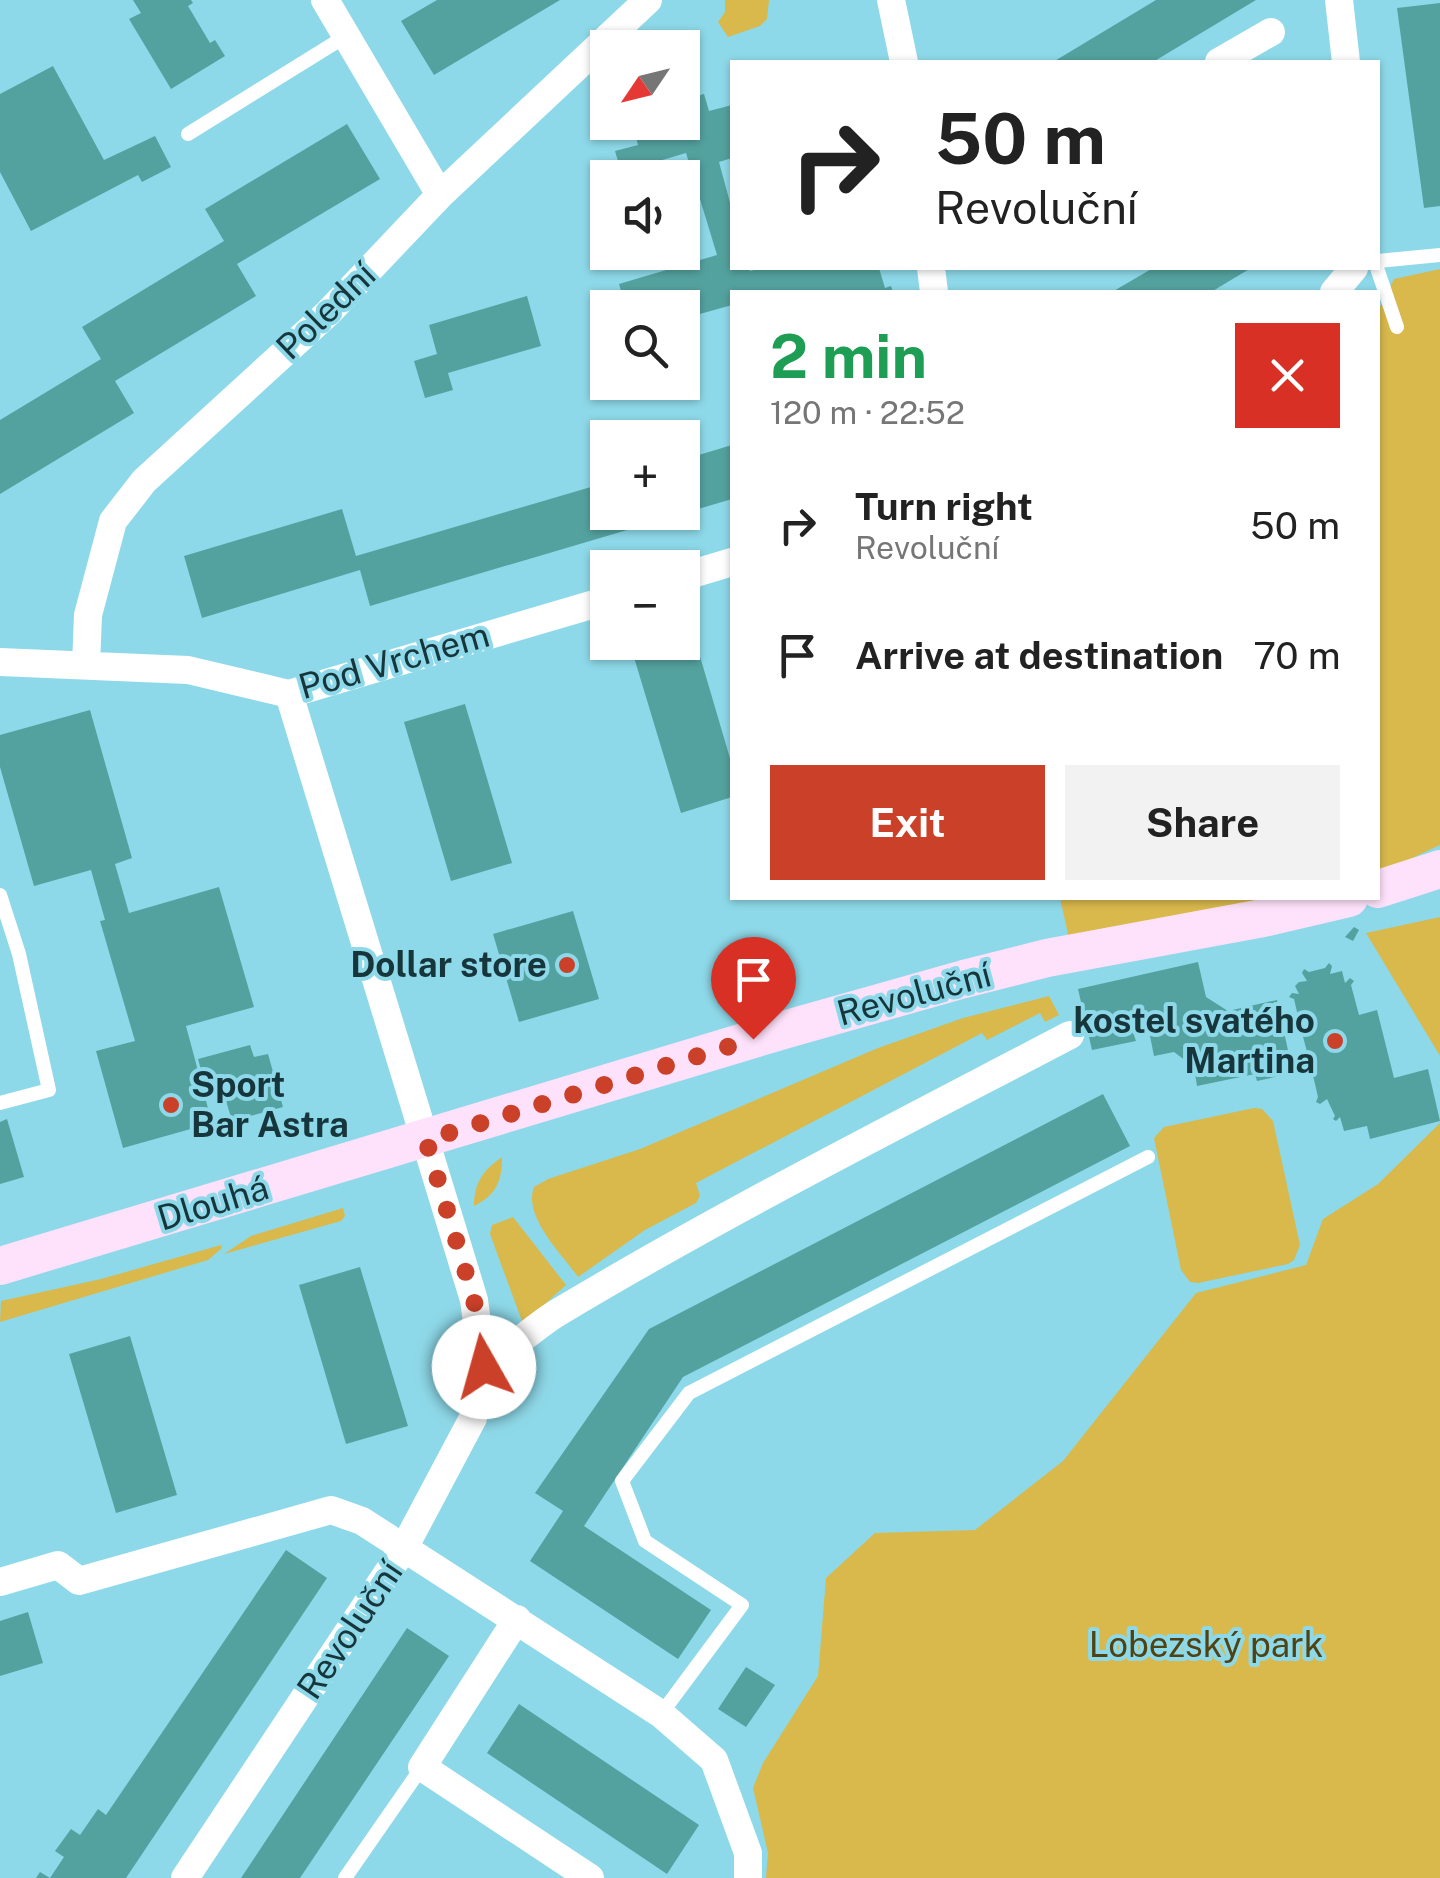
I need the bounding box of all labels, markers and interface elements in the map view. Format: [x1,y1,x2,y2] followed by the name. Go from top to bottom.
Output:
[590,30,700,140] north arrow
[590,30,700,660] map controls
[935,97,1106,180] text: 50 m
[770,100,900,230] icon: right
[590,160,700,270] button: sound
[935,181,1138,234] text: Revoluční
[268,253,384,367] street label: Polední
[590,290,700,400] button: search
[770,321,927,392] text: 2 min
[1235,323,1340,428] button: close
[770,394,965,431] text: 120 m · 22:52
[590,420,700,530] button: +
[855,484,1033,529] text: Turn right
[770,498,825,553] icon: right
[1250,503,1340,548] text: 50 m
[855,529,999,566] text: Revoluční
[590,550,700,660] button: −
[294,614,494,707] street label: Pod Vrchem
[770,628,825,683] icon: arrive
[855,633,1223,678] text: Arrive at destination
[1253,633,1341,678] text: 70 m
[770,765,1045,880] button: Exit
[1065,765,1340,880] button: Share
[711,937,796,1040] pin
[350,944,547,985] place label: Dollar store
[726,952,781,1007] icon: arrive
[832,953,996,1034] street label: Revoluční
[556,954,578,976] marker: Dollar store
[1074,1000,1315,1081] place label: kostel svatého Martina
[1324,1030,1346,1052] marker: kostel svatého Martina
[191,1064,349,1145] place label: Sport Bar Astra
[160,1094,182,1116] marker: Sport Bar Astra
[152,1166,273,1239] street label: Dlouhá
[432,1315,536,1419] position arrow
[288,1552,411,1707] street label: Revoluční
[1089,1624,1323,1665] park label: Lobezský park

